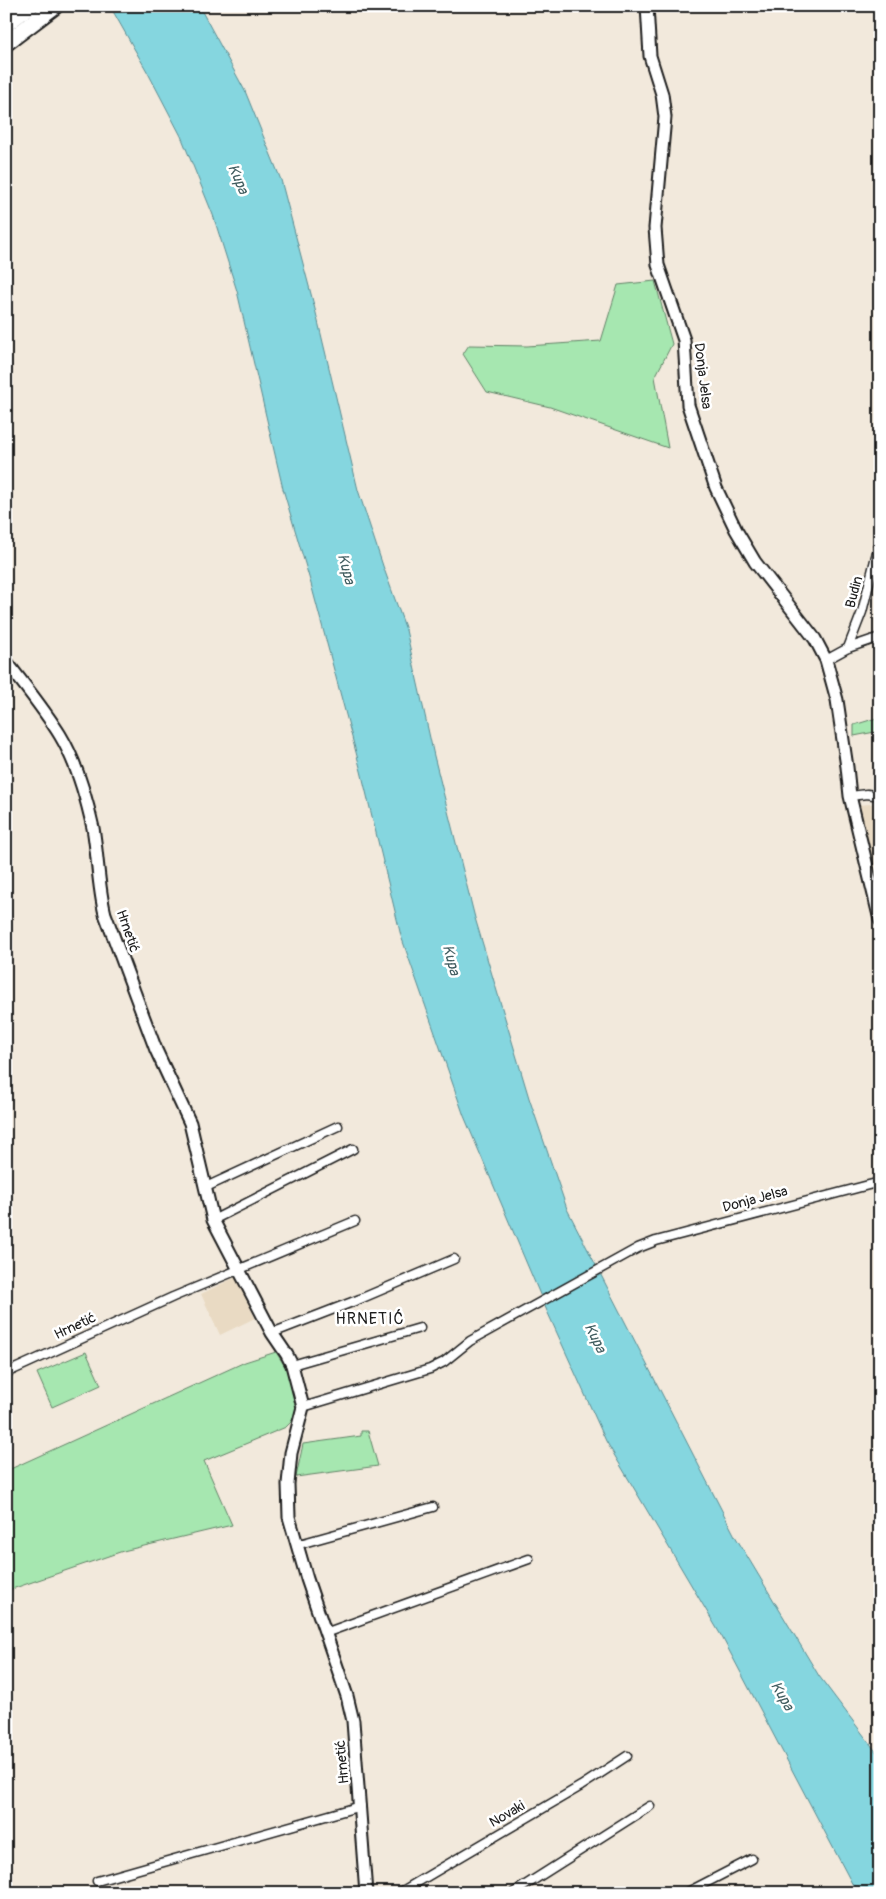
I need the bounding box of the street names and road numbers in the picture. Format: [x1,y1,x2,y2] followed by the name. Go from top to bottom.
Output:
[691,342,715,410] street label: Donja Jelsa
[842,574,866,610] street label: Budin
[113,907,143,955] street label: Hrnetić
[721,1182,789,1216] street label: Donja Jelsa
[51,1309,99,1343] street label: Hrnetić
[332,1739,352,1785] street label: Hrnetić
[486,1797,528,1831] street label: Novaki

